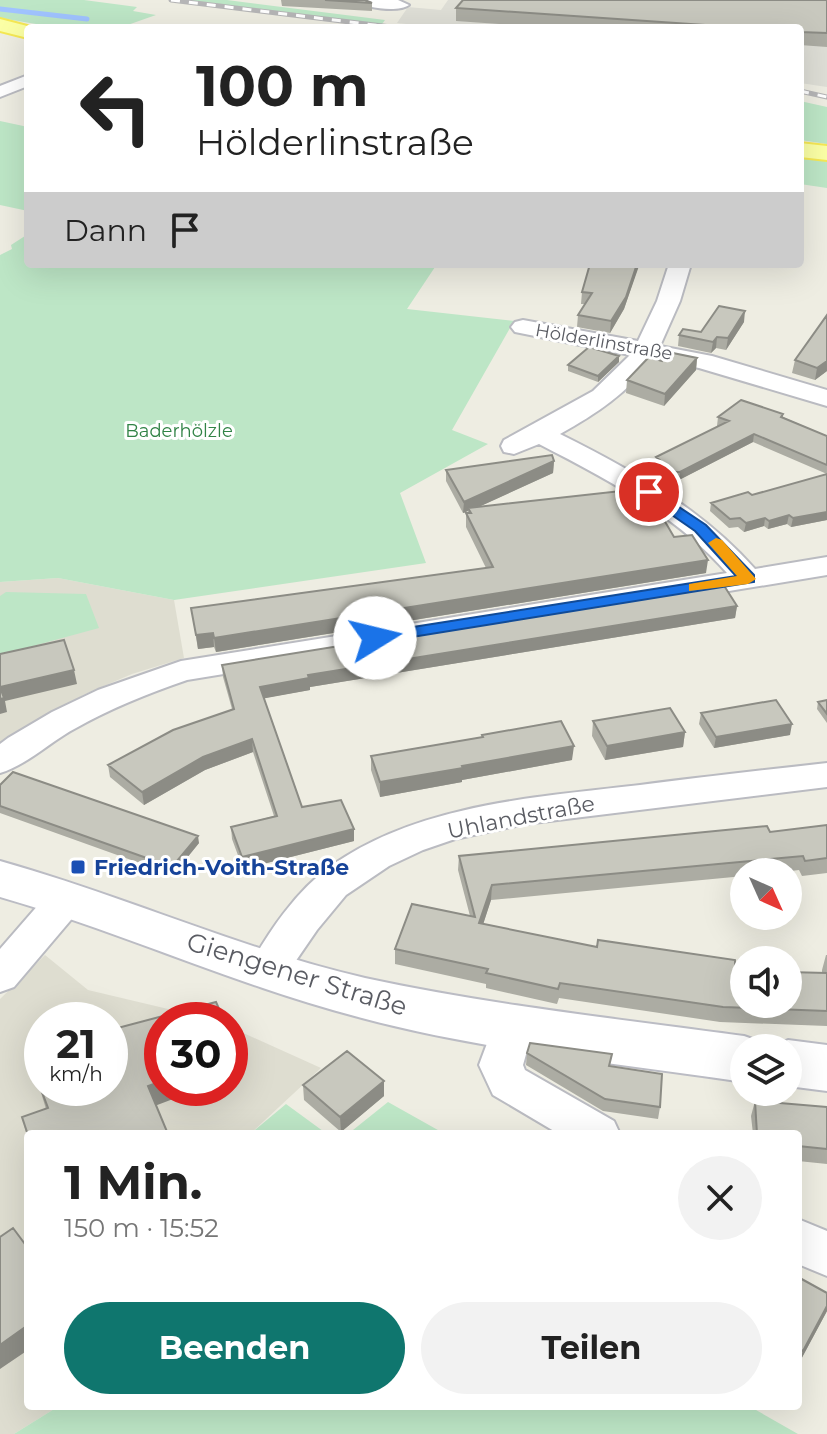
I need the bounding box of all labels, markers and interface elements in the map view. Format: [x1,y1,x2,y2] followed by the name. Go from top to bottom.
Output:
[196,52,369,120] text: 100 m
[64,56,168,160] icon: left
[196,120,474,164] text: Hölderlinstraße
[163,208,207,252] icon: arrive
[64,212,147,249] text: Dann
[534,319,674,365] street label: Hölderlinstraße
[125,420,233,442] park label: Baderhölzle
[615,458,683,526] pin
[627,470,671,514] icon: arrive
[333,596,417,680] position arrow
[445,789,597,845] street label: Uhlandstraße
[94,854,349,881] place label: Friedrich-Voith-Straße
[69,858,87,876] marker: Friedrich-Voith-Straße
[730,858,802,930] north arrow
[730,858,802,1106] map controls
[183,925,411,1023] street label: Giengener Straße
[730,946,802,1018] button: sound
[144,1002,248,1106] speed limit sign: 30
[56,1019,96,1068] text: 21
[730,1034,802,1106] button: layers
[49,1062,103,1086] text: km/h
[64,1153,202,1211] text: 1 Min.
[678,1156,762,1240] button: close
[64,1212,219,1244] text: 150 m · 15:52
[64,1302,405,1394] button: Beenden
[421,1302,762,1394] button: Teilen

